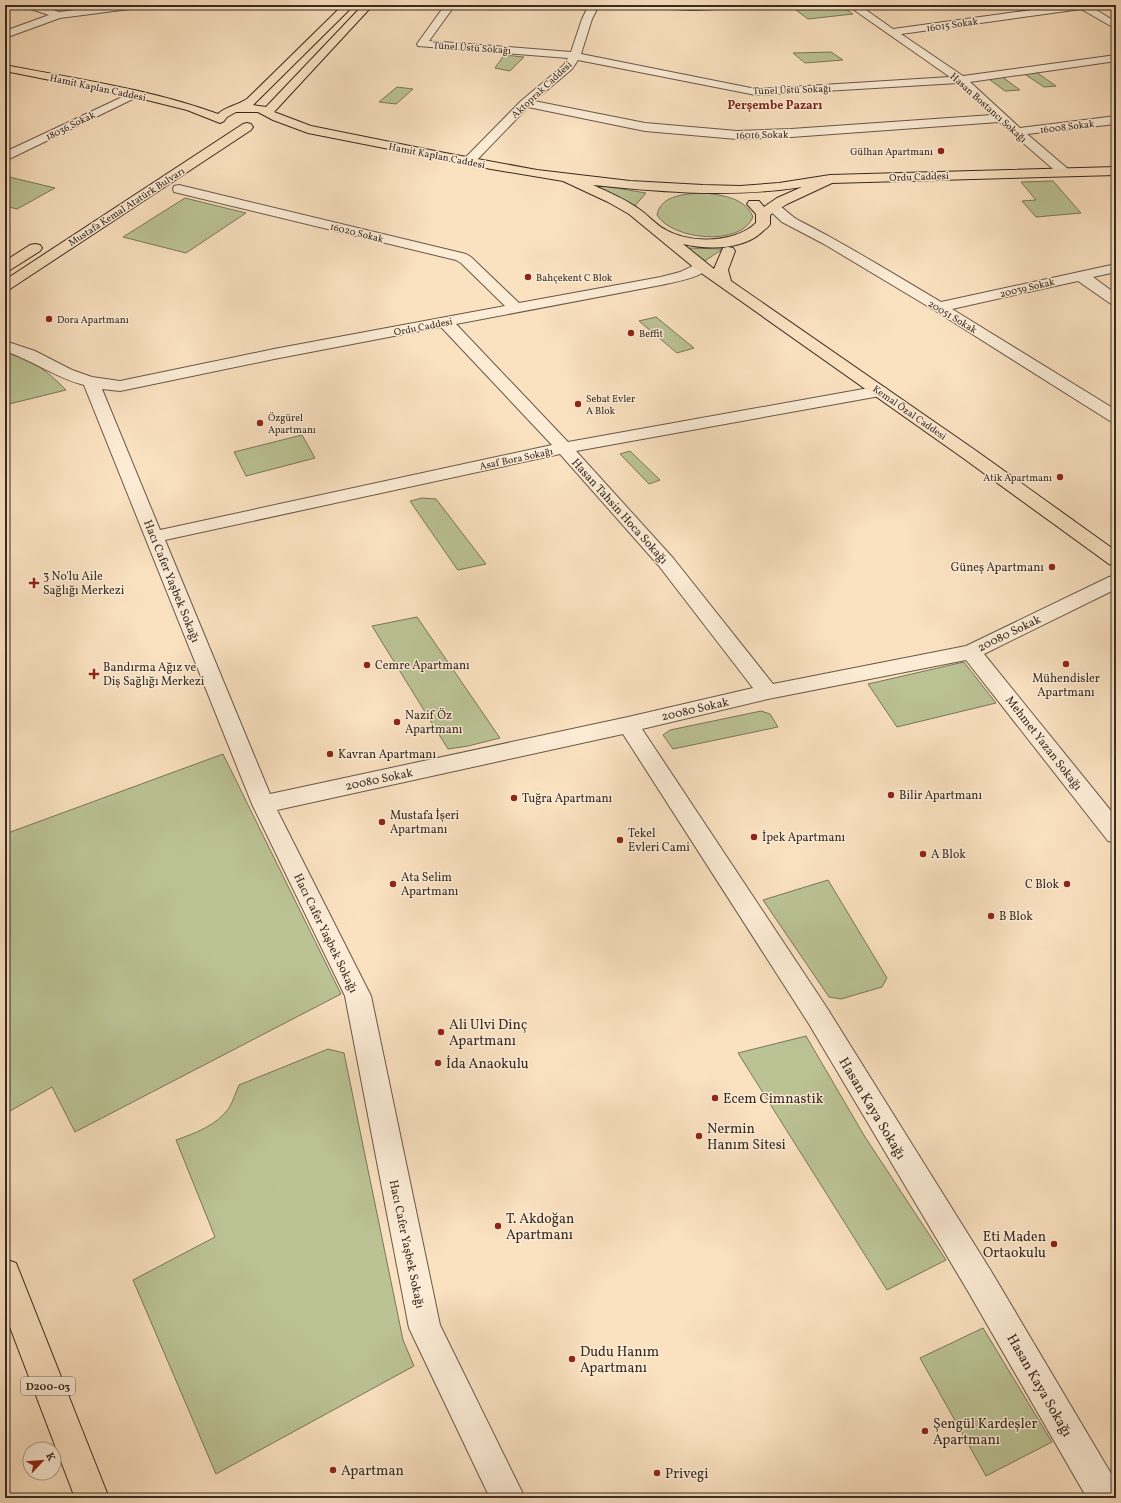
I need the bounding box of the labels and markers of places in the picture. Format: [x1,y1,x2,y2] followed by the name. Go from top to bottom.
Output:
[850,145,933,159] place label: Gülhan Apartmanı
[936,146,946,156] marker: Gülhan Apartmanı
[536,271,613,285] place label: Bahçekent C Blok
[523,272,533,282] marker: Bahçekent C Blok
[57,313,129,327] place label: Dora Apartmanı
[44,314,54,324] marker: Dora Apartmanı
[639,327,663,341] place label: Beffit
[626,328,636,338] marker: Beffit
[586,392,635,418] place label: Sebat Evler A Blok
[573,399,583,409] marker: Sebat Evler A Blok
[268,411,316,437] place label: Özgürel Apartmanı
[255,418,265,428] marker: Özgürel Apartmanı
[983,471,1052,485] place label: Atik Apartmanı
[1055,472,1065,482] marker: Atik Apartmanı
[951,560,1044,576] place label: Güneş Apartmanı
[1047,562,1057,572] marker: Güneş Apartmanı
[43,569,125,599] place label: 3 No'lu Aile Sağlığı Merkezi
[28,577,40,589] marker: 3 No'lu Aile Sağlığı Merkezi
[375,658,470,674] place label: Cemre Apartmanı
[1061,659,1071,669] marker: Mühendisler Apartmanı
[103,660,205,690] place label: Bandırma Ağız ve Diş Sağlığı Merkezi
[362,660,372,670] marker: Cemre Apartmanı
[88,668,100,680] marker: Bandırma Ağız ve Diş Sağlığı Merkezi
[1032,671,1100,701] place label: Mühendisler Apartmanı
[405,707,463,738] place label: Nazif Öz Apartmanı
[392,717,402,727] marker: Nazif Öz Apartmanı
[338,747,436,763] place label: Kavran Apartmanı
[325,749,335,759] marker: Kavran Apartmanı
[899,788,983,804] place label: Bilir Apartmanı
[886,790,896,800] marker: Bilir Apartmanı
[522,791,613,807] place label: Tuğra Apartmanı
[509,793,519,803] marker: Tuğra Apartmanı
[390,808,460,838] place label: Mustafa İşeri Apartmanı
[377,817,387,827] marker: Mustafa İşeri Apartmanı
[628,826,690,856] place label: Tekel Evleri Cami
[762,830,846,846] place label: İpek Apartmanı
[749,832,759,842] marker: İpek Apartmanı
[615,835,625,845] marker: Tekel Evleri Cami
[931,847,966,863] place label: A Blok
[918,849,928,859] marker: A Blok
[401,870,459,900] place label: Ata Selim Apartmanı
[1025,877,1059,893] place label: C Blok
[388,879,398,889] marker: Ata Selim Apartmanı
[1062,879,1072,889] marker: C Blok
[999,909,1033,925] place label: B Blok
[986,911,996,921] marker: B Blok
[449,1016,527,1051] place label: Ali Ulvi Dinç Apartmanı
[436,1027,446,1037] marker: Ali Ulvi Dinç Apartmanı
[446,1055,529,1074] place label: İda Anaokulu
[433,1058,443,1068] marker: İda Anaokulu
[723,1090,824,1109] place label: Ecem Cimnastik
[710,1093,720,1103] marker: Ecem Cimnastik
[707,1120,786,1155] place label: Nermin Hanım Sitesi
[694,1131,704,1141] marker: Nermin Hanım Sitesi
[506,1210,574,1245] place label: T. Akdoğan Apartmanı
[493,1221,503,1231] marker: T. Akdoğan Apartmanı
[983,1228,1046,1263] place label: Eti Maden Ortaokulu
[1049,1239,1059,1249] marker: Eti Maden Ortaokulu
[580,1343,659,1378] place label: Dudu Hanım Apartmanı
[567,1354,577,1364] marker: Dudu Hanım Apartmanı
[933,1415,1037,1450] place label: Şengül Kardeşler Apartmanı
[920,1426,930,1436] marker: Şengül Kardeşler Apartmanı
[341,1462,404,1481] place label: Apartman
[328,1465,338,1475] marker: Apartman
[665,1465,708,1484] place label: Privegi
[652,1468,662,1478] marker: Privegi

